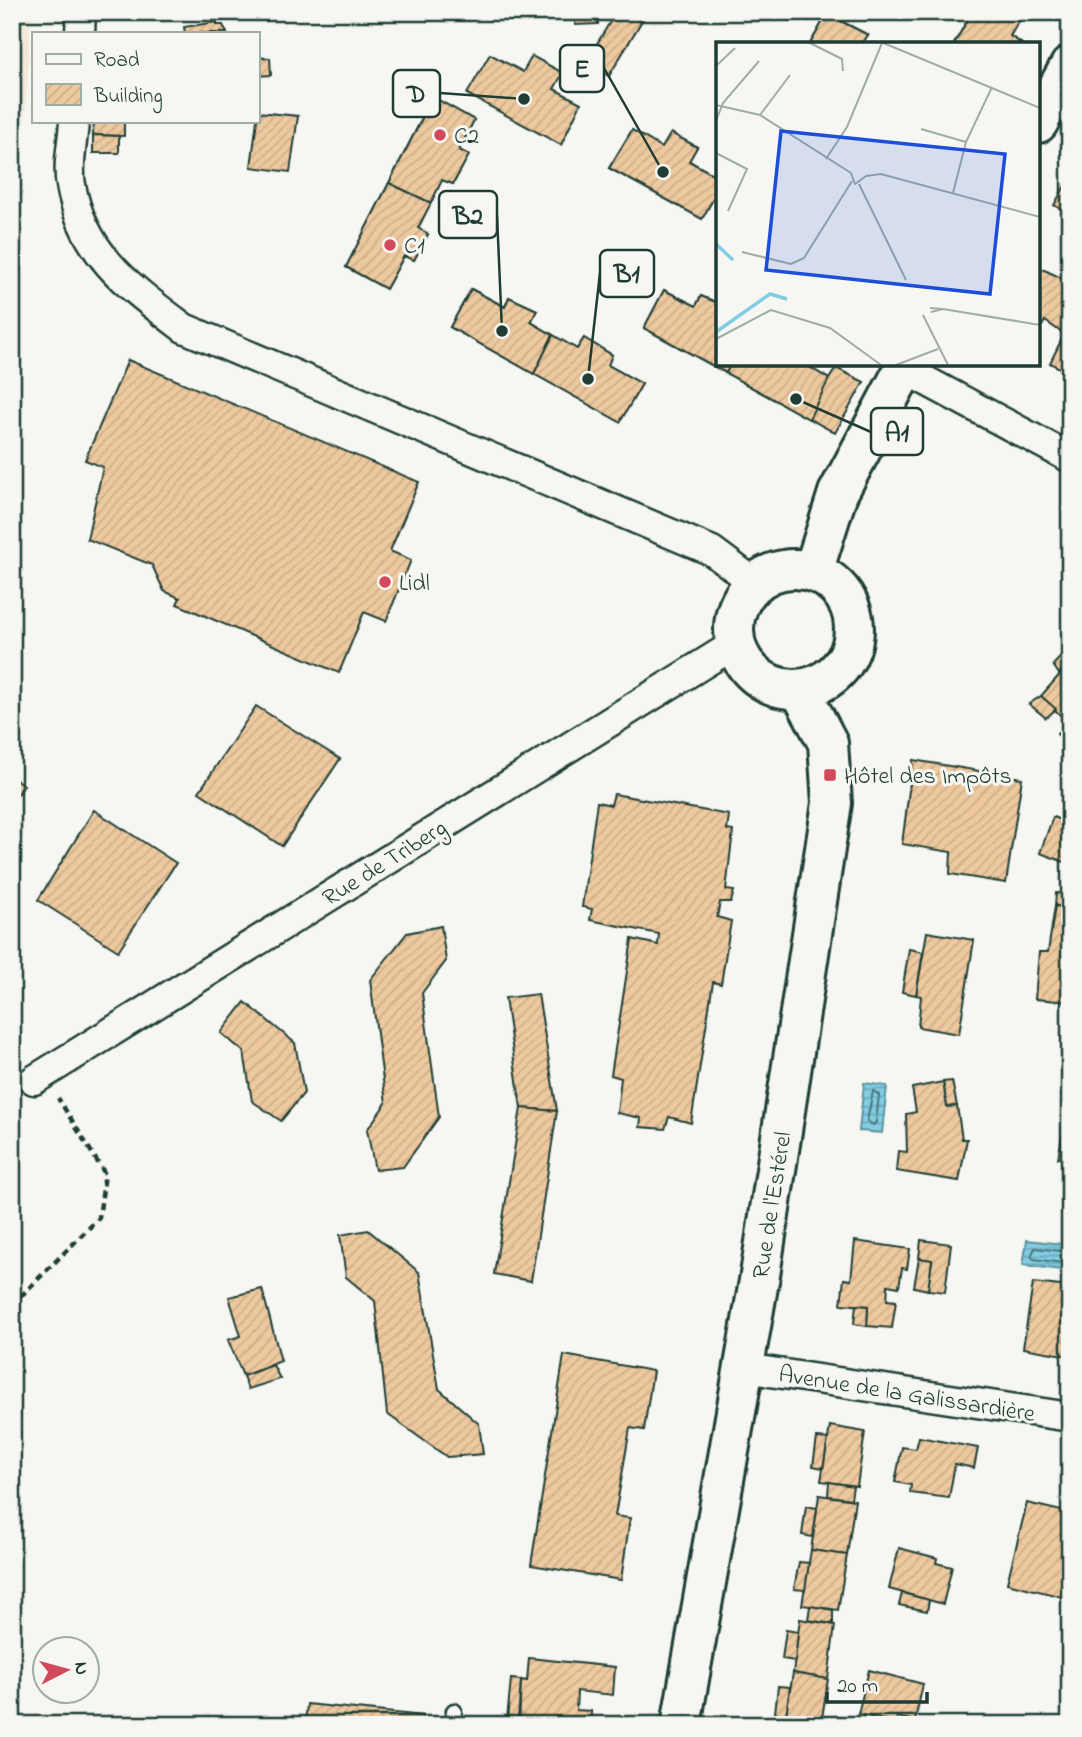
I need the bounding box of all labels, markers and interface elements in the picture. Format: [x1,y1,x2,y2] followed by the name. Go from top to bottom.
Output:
[32,32,259,122] legend
[716,42,1040,366] inset map
[560,45,604,92] callout: E
[94,46,140,76] text: Road
[574,52,590,90] text: E
[393,70,440,117] callout: D
[405,77,426,115] text: D
[93,82,163,114] text: Building
[454,120,479,155] place label: C2
[432,127,448,143] marker: C2
[439,191,497,238] callout: B2
[452,199,483,237] text: B2
[404,230,425,265] place label: C1
[382,237,398,253] marker: C1
[600,250,654,297] callout: B1
[613,257,641,295] text: B1
[871,408,923,455] callout: A1
[885,416,910,454] text: A1
[399,567,430,602] place label: Lidl
[377,574,393,590] marker: Lidl
[844,760,1012,795] place label: Hôtel des Impôts
[822,767,838,783] marker: Hôtel des Impôts
[316,812,454,916] street label: Rue de Triberg
[745,1129,802,1281] street label: Rue de l'Estérel
[776,1358,1037,1433] street label: Avenue de la Galissardière
[32,1636,102,1706] north arrow
[827,1660,926,1704] scale bar
[66,1661,95,1676] text: N
[837,1672,878,1702] text: 20 m

